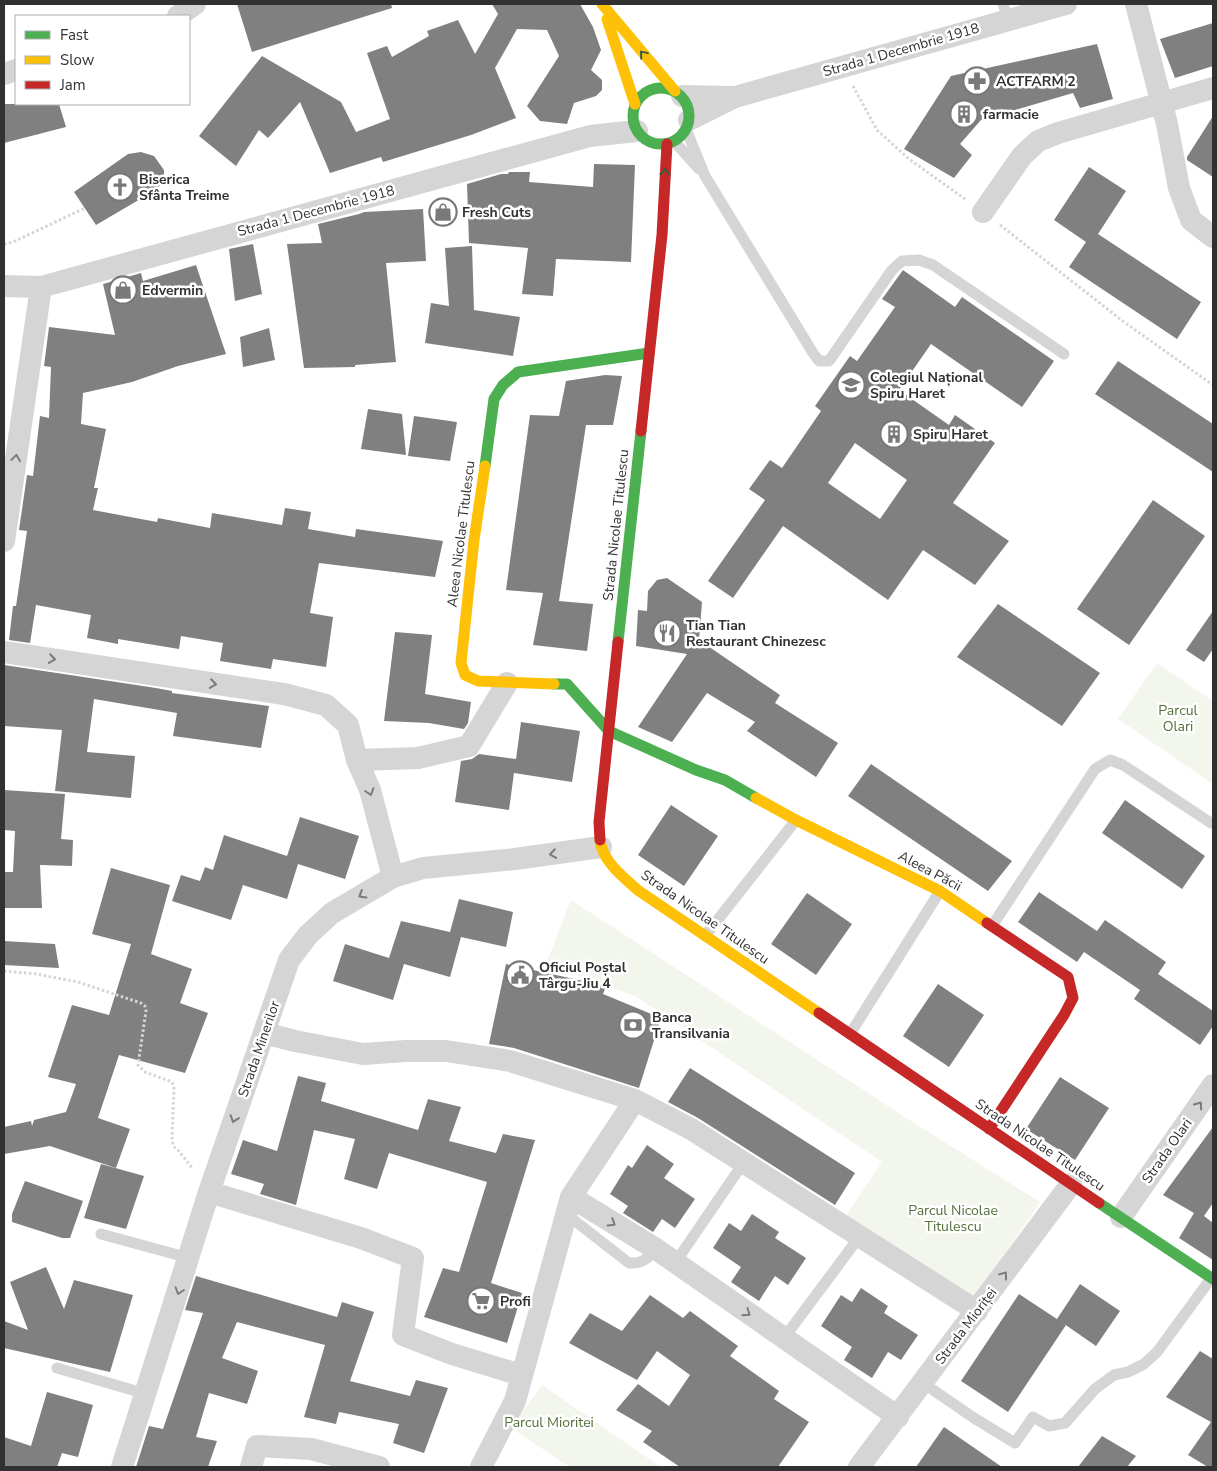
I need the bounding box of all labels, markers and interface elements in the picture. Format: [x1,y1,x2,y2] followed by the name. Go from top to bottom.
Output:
[15,15,190,105] legend
[821,19,981,81] street label: Strada 1 Decembrie 1918
[60,25,89,45] text: Fast
[60,50,95,70] text: Slow
[640,50,649,59] one-way arrow
[962,66,992,96] pharmacy icon: ACTFARM 2
[996,72,1076,91] place label: ACTFARM 2
[59,75,86,95] text: Jam
[949,99,979,129] building icon: farmacie
[983,105,1039,124] place label: farmacie
[659,168,670,176] one-way arrow
[139,170,230,205] place label: Biserica Sfânta Treime
[105,172,135,202] church icon: Biserica Sfânta Treime
[235,181,397,241] street label: Strada 1 Decembrie 1918
[428,197,458,227] shop icon: Fresh Cuts
[462,203,531,222] place label: Fresh Cuts
[108,275,138,305] shop icon: Edvermin
[142,281,203,300] place label: Edvermin
[870,368,983,403] place label: Colegiul Național Spiru Haret
[836,370,866,400] school or university icon: Colegiul Național Spiru Haret
[879,419,909,449] building icon: Spiru Haret
[913,425,989,444] place label: Spiru Haret
[599,448,633,602] street label: Strada Nicolae Titulescu
[10,453,21,461] one-way arrow
[443,460,479,608] street label: Aleea Nicolae Titulescu
[686,616,826,651] place label: Tian Tian Restaurant Chinezesc
[652,618,682,648] restaurant icon: Tian Tian Restaurant Chinezesc
[48,654,56,664] one-way arrow
[208,678,217,688] one-way arrow
[1158,701,1199,736] park label: Parcul Olari
[364,787,374,795] one-way arrow
[895,846,965,896] street label: Aleea Păcii
[548,848,556,859] one-way arrow
[637,866,773,968] street label: Strada Nicolae Titulescu
[359,889,368,899] one-way arrow
[539,958,627,993] place label: Oficiul Poștal Târgu-Jiu 4
[505,960,535,990] public building icon: Oficiul Poștal Târgu-Jiu 4
[234,998,284,1100] street label: Strada Minerilor
[652,1008,730,1043] place label: Banca Transilvania
[618,1010,648,1040] bank icon: Banca Transilvania
[972,1095,1108,1195] street label: Strada Nicolae Titulescu
[1193,1101,1202,1111] one-way arrow
[230,1115,240,1123] one-way arrow
[1138,1115,1196,1187] street label: Strada Olari
[908,1201,998,1236] park label: Parcul Nicolae Titulescu
[607,1216,616,1226] one-way arrow
[998,1271,1007,1281] one-way arrow
[931,1284,1001,1368] street label: Strada Mioriței
[175,1286,185,1294] one-way arrow
[466,1286,496,1316] supermarket icon: Profi
[500,1292,531,1311] place label: Profi
[742,1307,751,1316] one-way arrow
[504,1413,594,1432] park label: Parcul Mioritei

